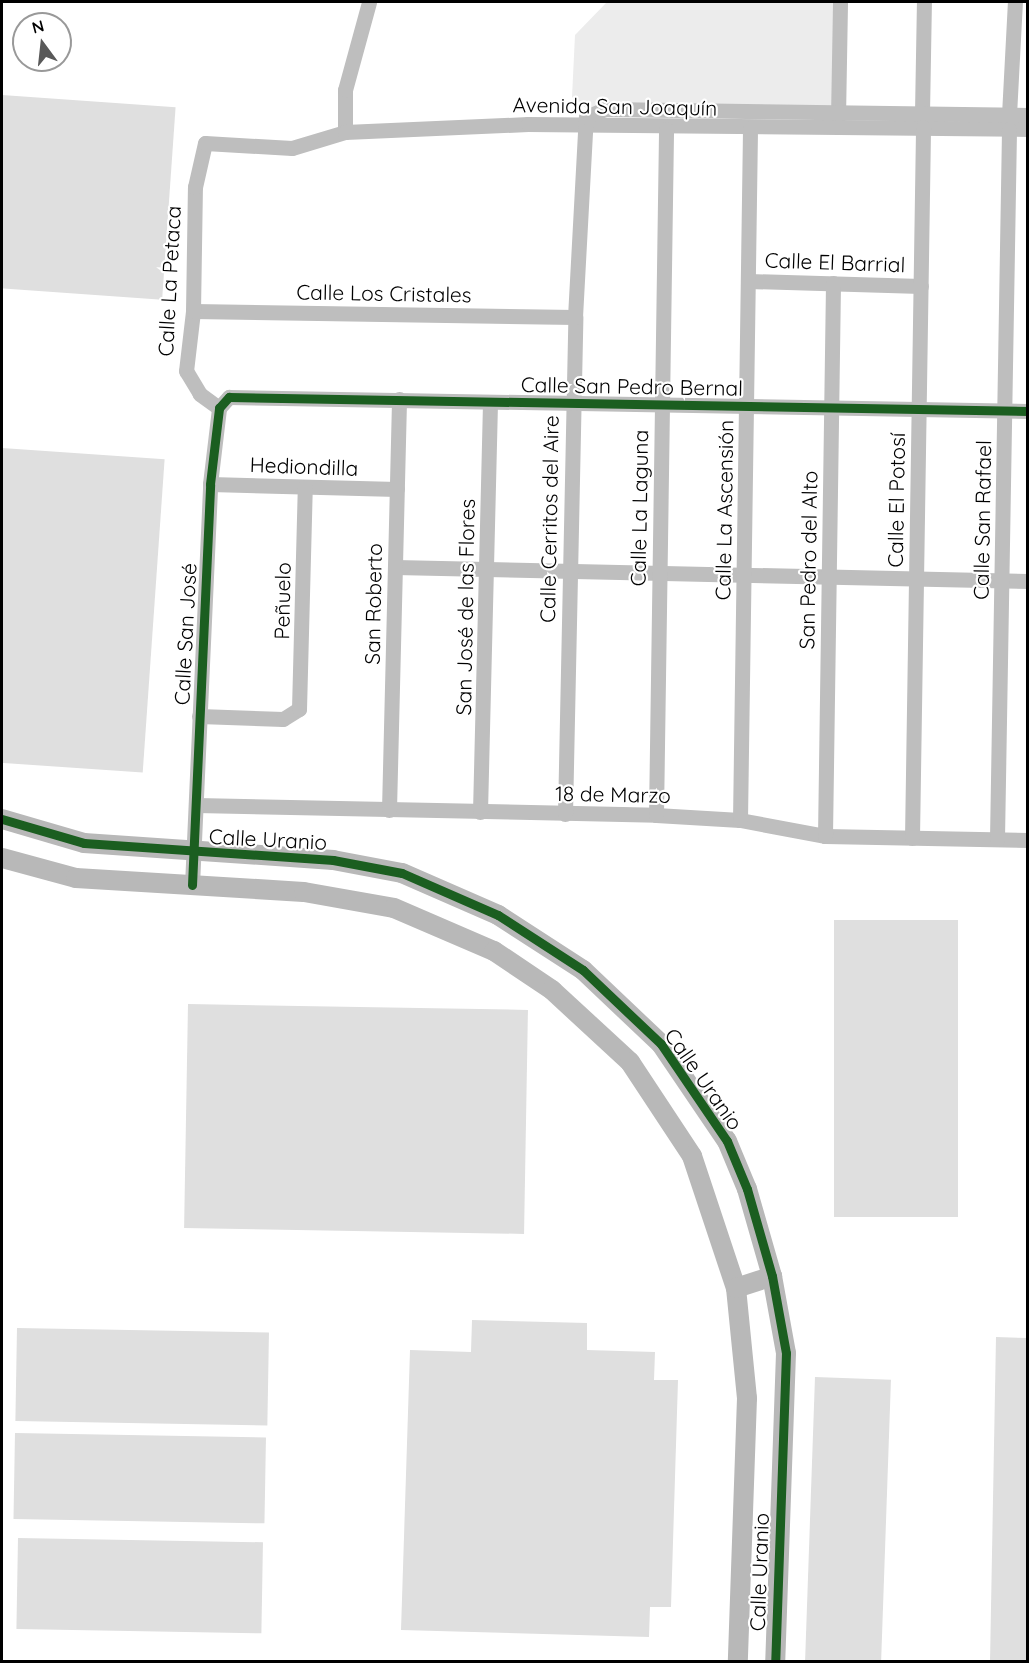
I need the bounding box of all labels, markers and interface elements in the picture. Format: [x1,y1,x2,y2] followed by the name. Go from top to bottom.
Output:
[12,12,72,72] north arrow
[30,15,46,38] text: N
[512,92,718,120] street label: Avenida San Joaquín
[152,205,186,357] street label: Calle La Petaca
[764,247,906,277] street label: Calle El Barrial
[296,279,472,307] street label: Calle Los Cristales
[521,371,743,401] street label: Calle San Pedro Bernal
[535,415,563,623] street label: Calle Cerritos del Aire
[710,419,738,601] street label: Calle La Ascensión
[625,429,653,587] street label: Calle La Laguna
[882,432,910,568] street label: Calle El Potosí
[968,440,996,600] street label: Calle San Rafael
[249,452,359,480] street label: Hediondilla
[794,471,822,649] street label: San Pedro del Alto
[451,499,479,715] street label: San José de las Flores
[359,543,387,665] street label: San Roberto
[169,562,201,706] street label: Calle San José
[269,562,295,640] street label: Peñuelo
[555,780,671,808] street label: 18 de Marzo
[208,823,328,855] street label: Calle Uranio
[660,1023,748,1135] street label: Calle Uranio
[744,1512,774,1632] street label: Calle Uranio

